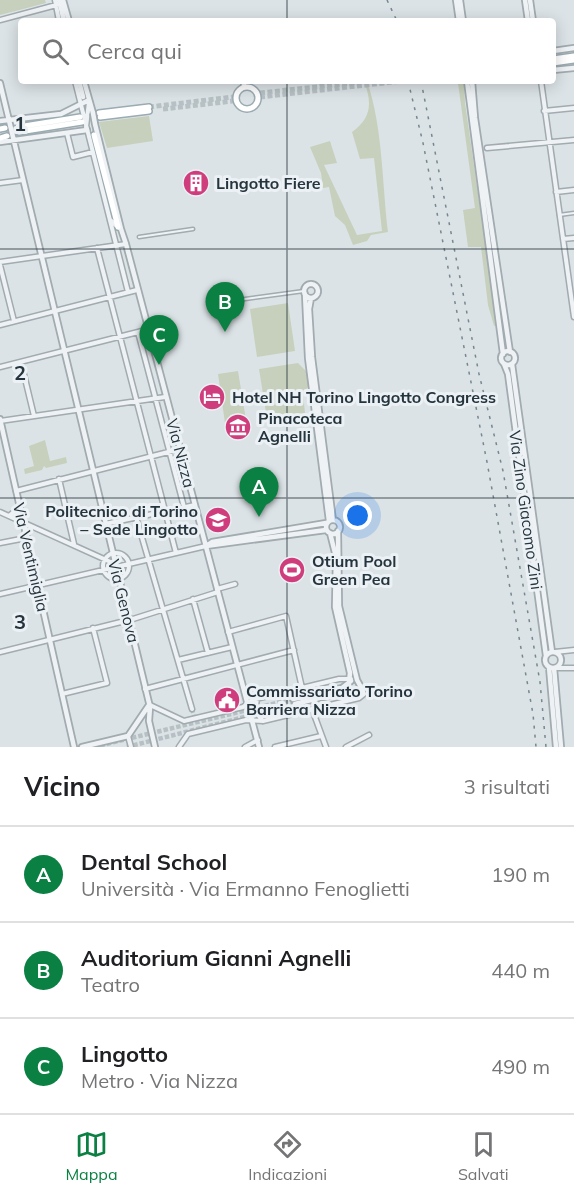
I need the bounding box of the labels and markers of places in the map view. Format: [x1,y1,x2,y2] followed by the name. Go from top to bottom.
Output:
[181,168,211,198] building icon: Lingotto Fiere
[216,173,321,193] place label: Lingotto Fiere
[206,282,244,332] pin: B
[140,316,178,365] pin: C
[197,382,227,412] hotel icon: Hotel NH Torino Lingotto Congress
[232,387,496,407] place label: Hotel NH Torino Lingotto Congress
[258,408,342,446] place label: Pinacoteca Agnelli
[223,412,253,442] museum icon: Pinacoteca Agnelli
[240,468,278,517] pin: A
[45,501,198,539] place label: Politecnico di Torino – Sede Lingotto
[203,505,233,535] school or university icon: Politecnico di Torino – Sede Lingotto
[312,551,397,589] place label: Otium Pool Green Pea
[277,555,307,585] sports icon: Otium Pool Green Pea
[246,681,413,719] place label: Commissariato Torino Barriera Nizza
[212,685,242,715] public building icon: Commissariato Torino Barriera Nizza

